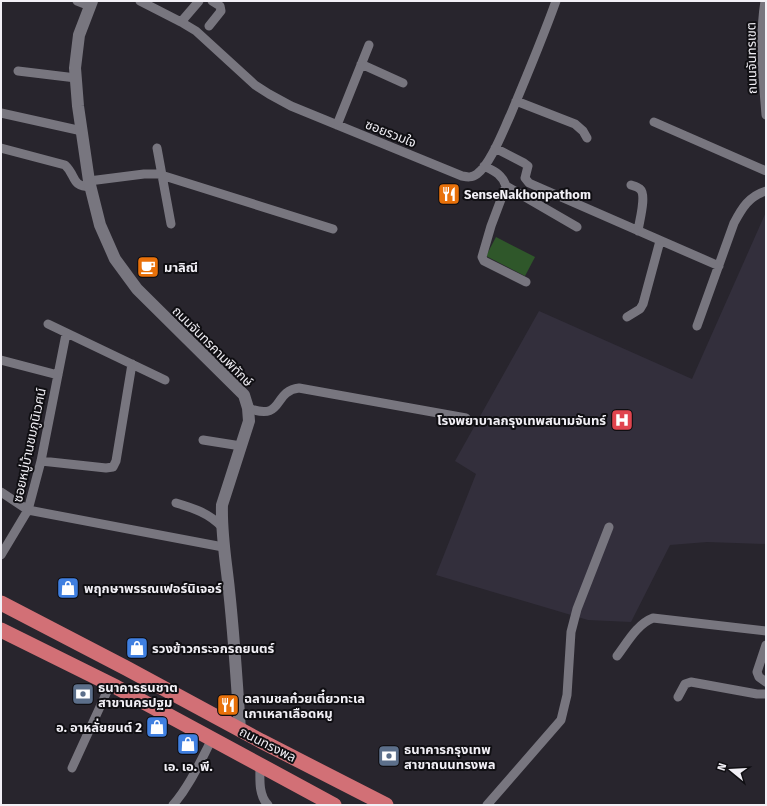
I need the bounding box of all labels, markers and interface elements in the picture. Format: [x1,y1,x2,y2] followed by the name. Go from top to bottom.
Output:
[743,22,760,94] street label: ถนนจันทรเขต
[363,117,418,150] street label: ซอยรวมใจ
[436,181,462,207] restaurant icon: SenseNakhonpathom
[464,187,591,202] place label: SenseNakhonpathom
[135,254,161,280] cafe icon: มาลิณี
[164,260,198,275] place label: มาลิณี
[169,303,256,390] street label: ถนนจันทรคามพิทักษ์
[10,387,49,504] street label: ซอยหมู่บ้านชมภูนิเวศน์
[609,407,635,433] hospital icon: โรงพยาบาลกรุงเทพสนามจันทร์
[437,413,606,428] place label: โรงพยาบาลกรุงเทพสนามจันทร์
[55,575,81,601] shop icon: พฤกษาพรรณเฟอร์นิเจอร์
[84,581,222,596] place label: พฤกษาพรรณเฟอร์นิเจอร์
[124,635,150,661] shop icon: รวงข้าวกระจกรถยนตร์
[152,641,275,656] place label: รวงข้าวกระจกรถยนตร์
[98,680,178,710] place label: ธนาคารธนชาต สาขานครปฐม
[70,681,96,707] bank icon: ธนาคารธนชาต สาขานครปฐม
[244,689,365,722] place label: ฉลามชลก๋วยเตี๋ยวทะเล เกาเหลาเลือดหมู
[215,692,241,718] restaurant icon: ฉลามชลก๋วยเตี๋ยวทะเล เกาเหลาเลือดหมู
[144,714,170,740] shop icon: อ. อาหลั่ยยนต์ 2
[56,718,142,735] place label: อ. อาหลั่ยยนต์ 2
[237,724,299,765] street label: ถนนทรงพล
[175,731,201,757] shop icon: เอ. เอ. พี.
[404,742,496,772] place label: ธนาคารกรุงเทพ สาขาถนนทรงพล
[376,743,402,769] bank icon: ธนาคารกรุงเทพ สาขาถนนทรงพล
[711,750,751,790] north arrow
[163,759,213,774] place label: เอ. เอ. พี.
[715,762,729,773] text: N

